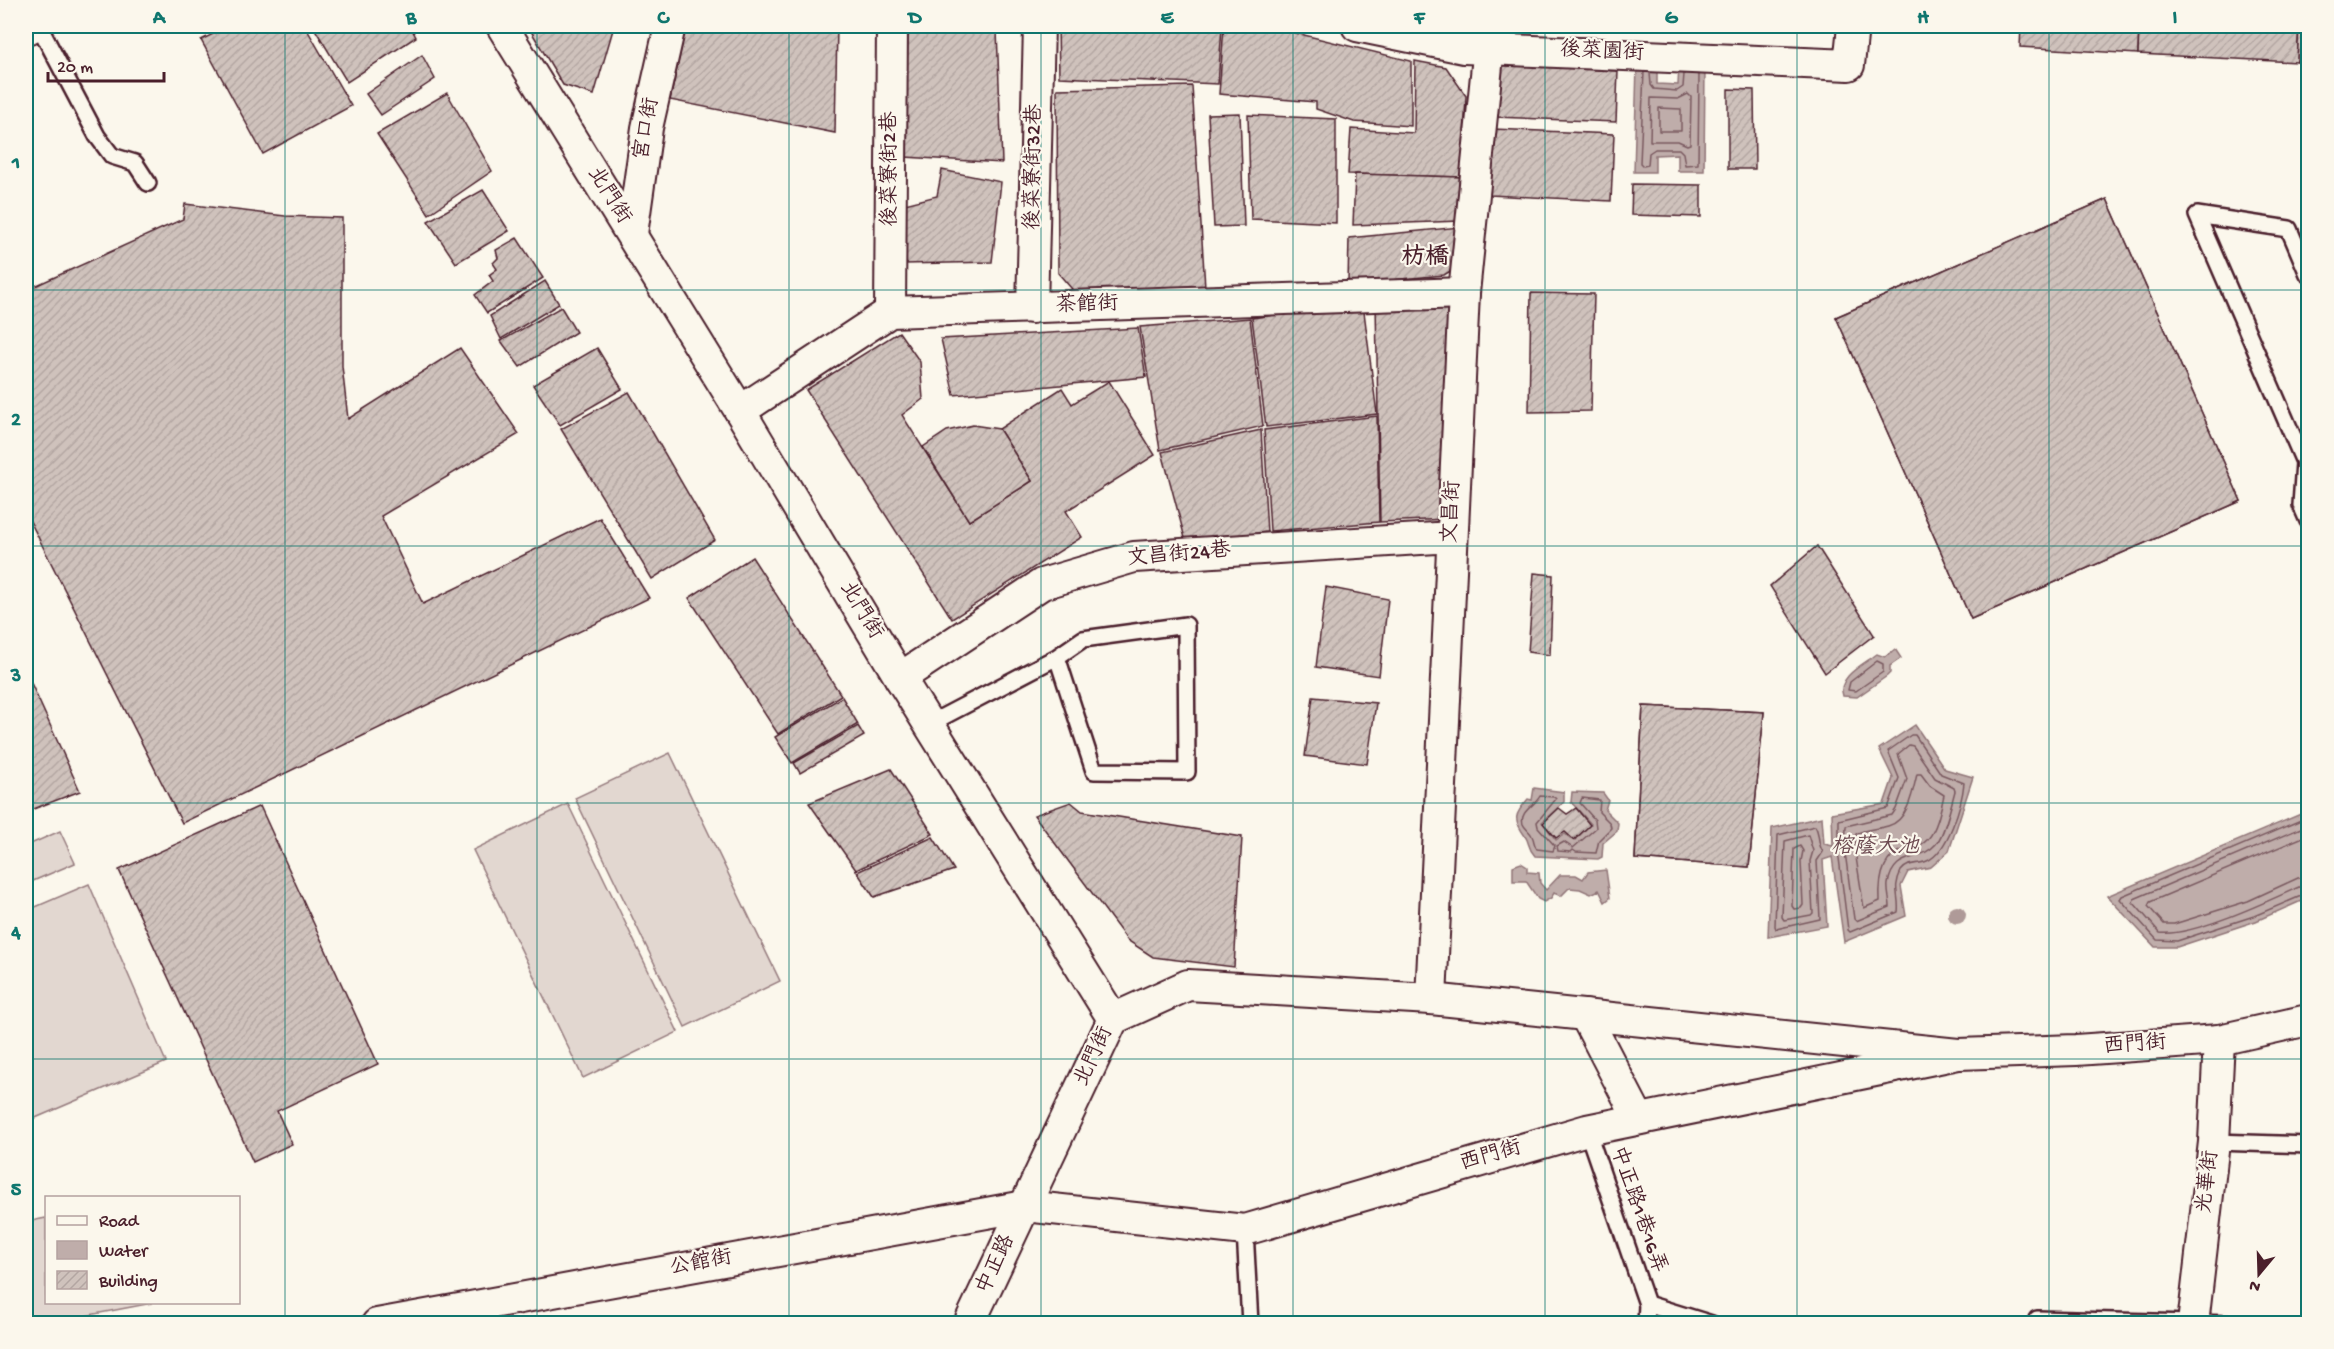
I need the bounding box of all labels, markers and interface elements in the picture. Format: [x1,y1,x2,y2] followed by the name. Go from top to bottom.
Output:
[152,8,167,31] text: A
[405,8,417,31] text: B
[657,8,671,31] text: C
[906,8,922,31] text: D
[1161,8,1175,31] text: E
[1413,8,1426,31] text: F
[1665,8,1679,31] text: G
[1917,8,1929,31] text: H
[2173,8,2178,31] text: I
[1559,36,1645,68] street label: 後菜園街
[48,45,164,83] scale bar
[57,58,93,79] text: 20 m
[628,95,666,162] street label: 宮口街
[1019,104,1049,230] street label: 後菜寮街32巷
[877,111,904,227] street label: 後菜寮街2巷
[11,153,20,176] text: 1
[581,162,636,229] street label: 北門街
[1401,243,1449,273] district label: 枋橋
[1055,291,1119,320] street label: 茶館街
[11,410,21,433] text: 2
[1438,480,1467,544] street label: 文昌街
[1126,537,1232,573] street label: 文昌街24巷
[833,577,888,644] street label: 北門街
[10,666,21,689] text: 3
[1831,834,1920,861] water label: 榕蔭大池
[10,923,21,946] text: 4
[1069,1023,1120,1091] street label: 北門街
[2103,1030,2167,1061] street label: 西門街
[1457,1135,1525,1178] street label: 西門街
[1604,1143,1672,1277] street label: 中正路1巷16弄
[2191,1149,2225,1215] street label: 光華街
[11,1180,22,1203] text: 5
[45,1196,240,1304] legend
[99,1212,140,1233] text: Road
[971,1230,1022,1299] street label: 中正路
[99,1242,149,1263] text: Water
[2229,1244,2289,1304] north arrow
[668,1245,734,1282] street label: 公館街
[98,1272,158,1293] text: Building
[2247,1274,2263,1296] text: N

